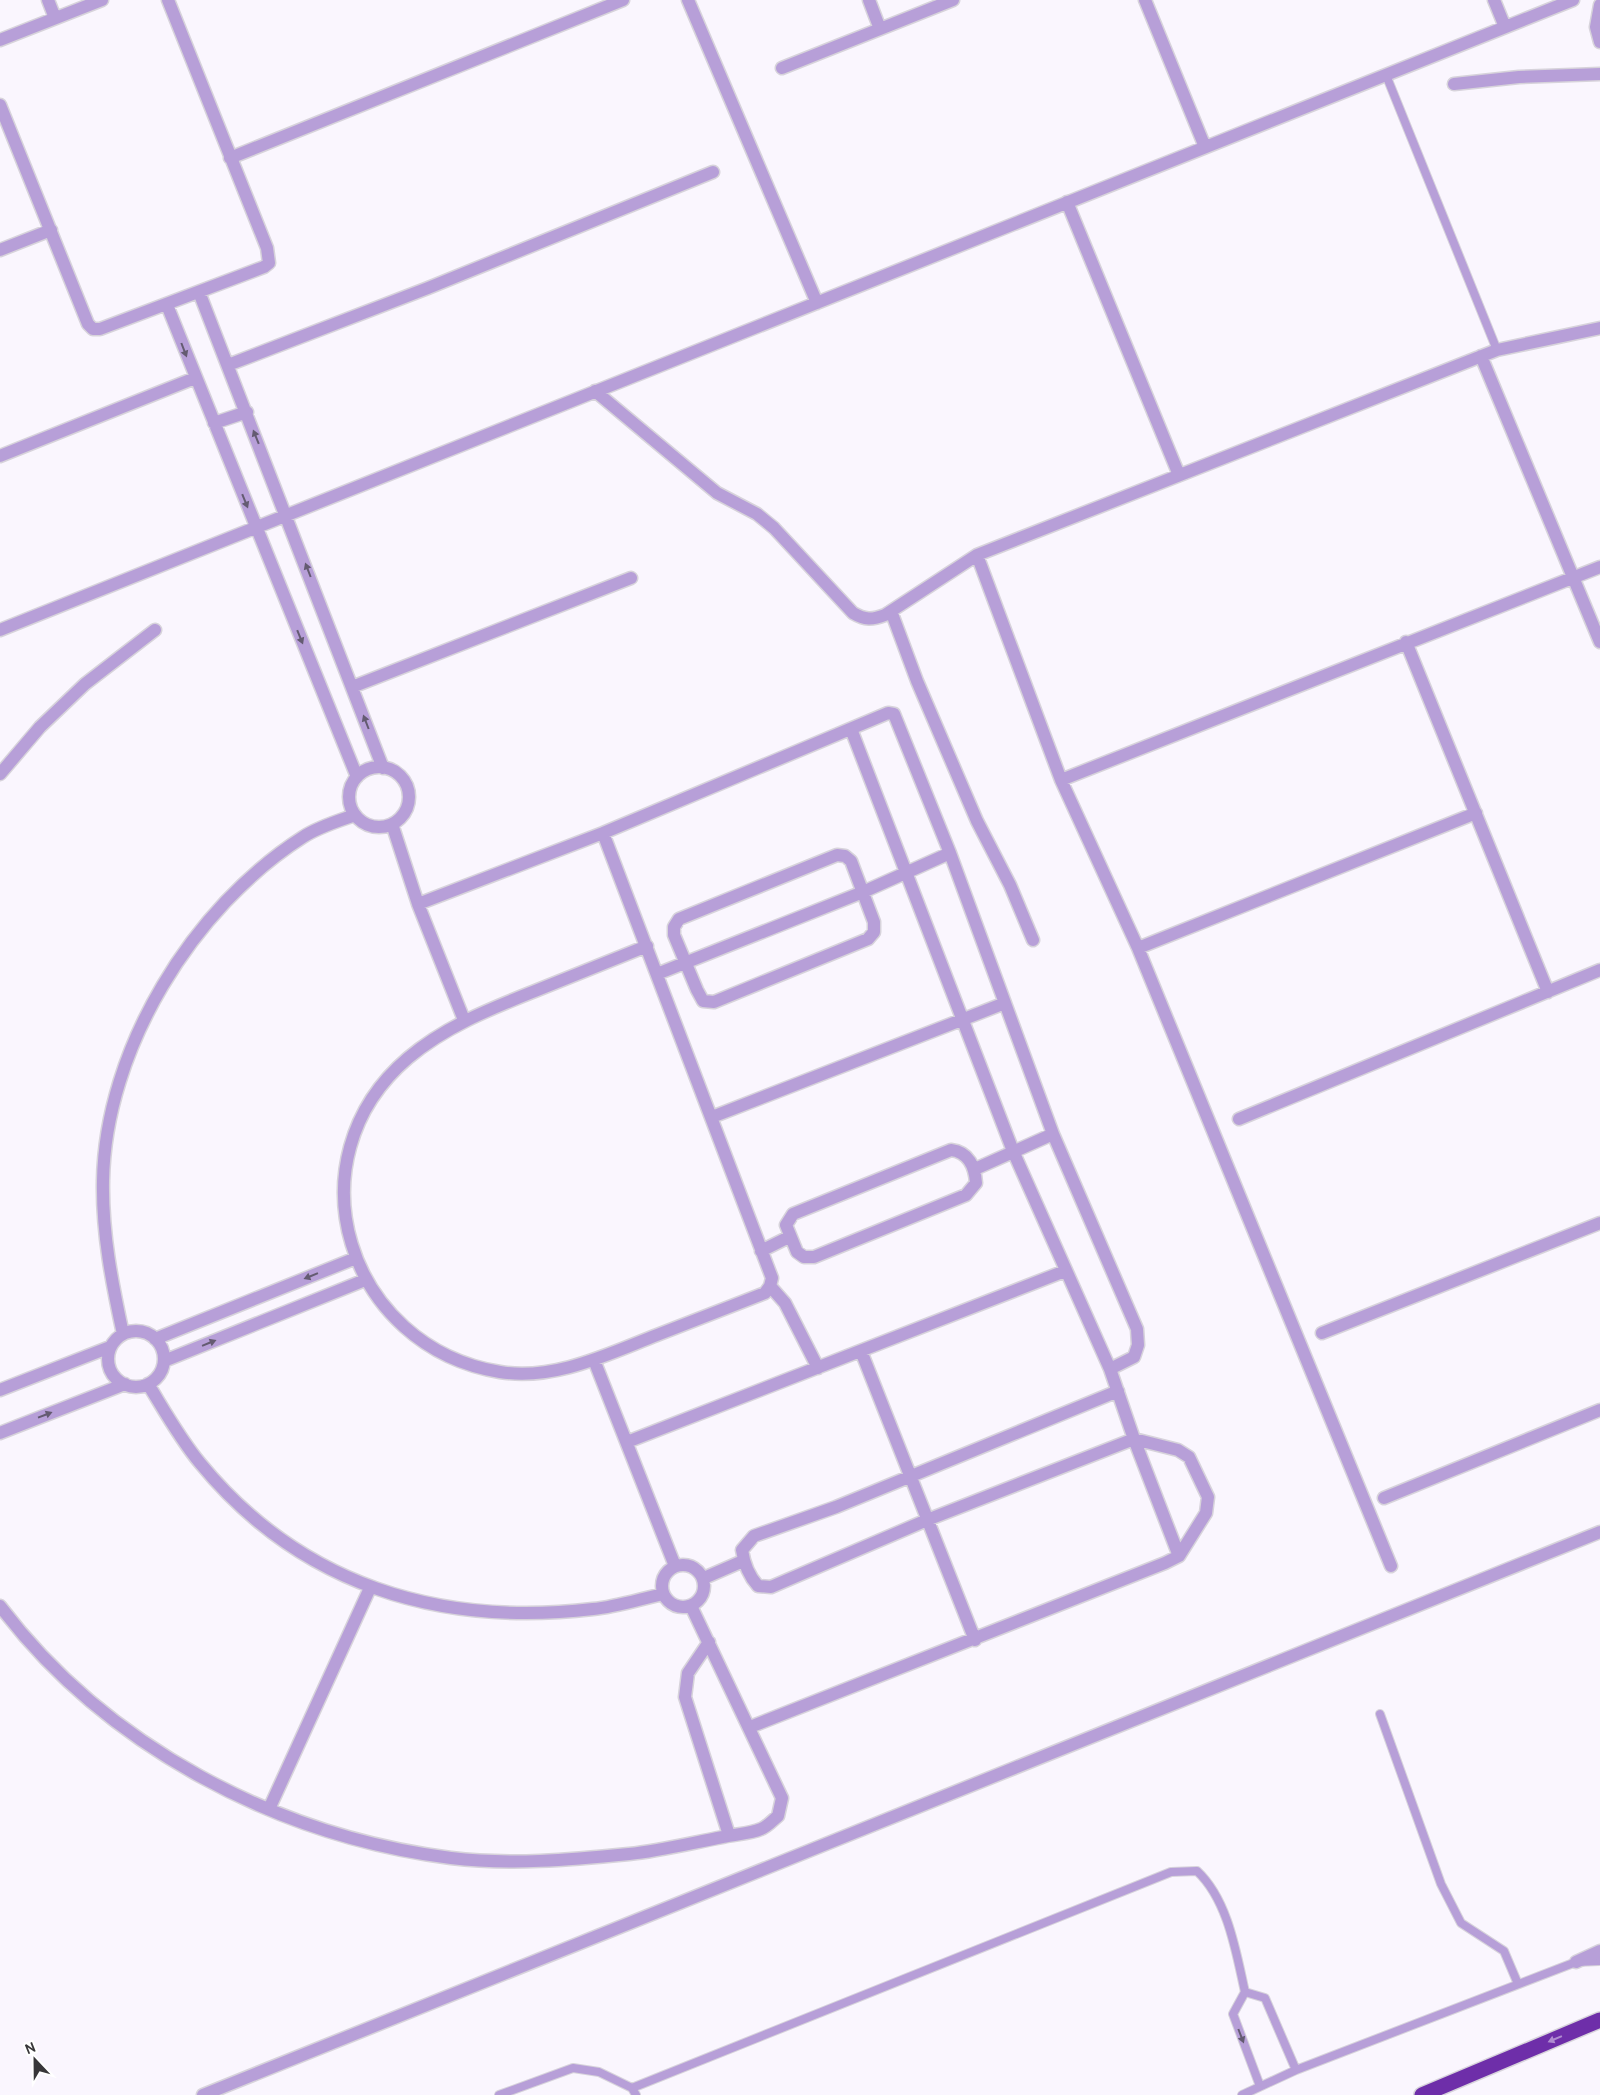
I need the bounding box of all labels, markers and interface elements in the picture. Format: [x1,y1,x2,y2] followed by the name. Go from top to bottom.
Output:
[181,343,189,357] one-way arrow
[252,430,260,444] one-way arrow
[241,494,249,509] one-way arrow
[304,562,312,577] one-way arrow
[297,630,305,644] one-way arrow
[362,714,370,729] one-way arrow
[304,1273,318,1281] one-way arrow
[202,1339,217,1347] one-way arrow
[38,1411,53,1418] one-way arrow
[1237,2029,1245,2044] one-way arrow
[10,2035,60,2085] north arrow
[1548,2035,1562,2043] one-way arrow
[22,2038,38,2058] text: N

